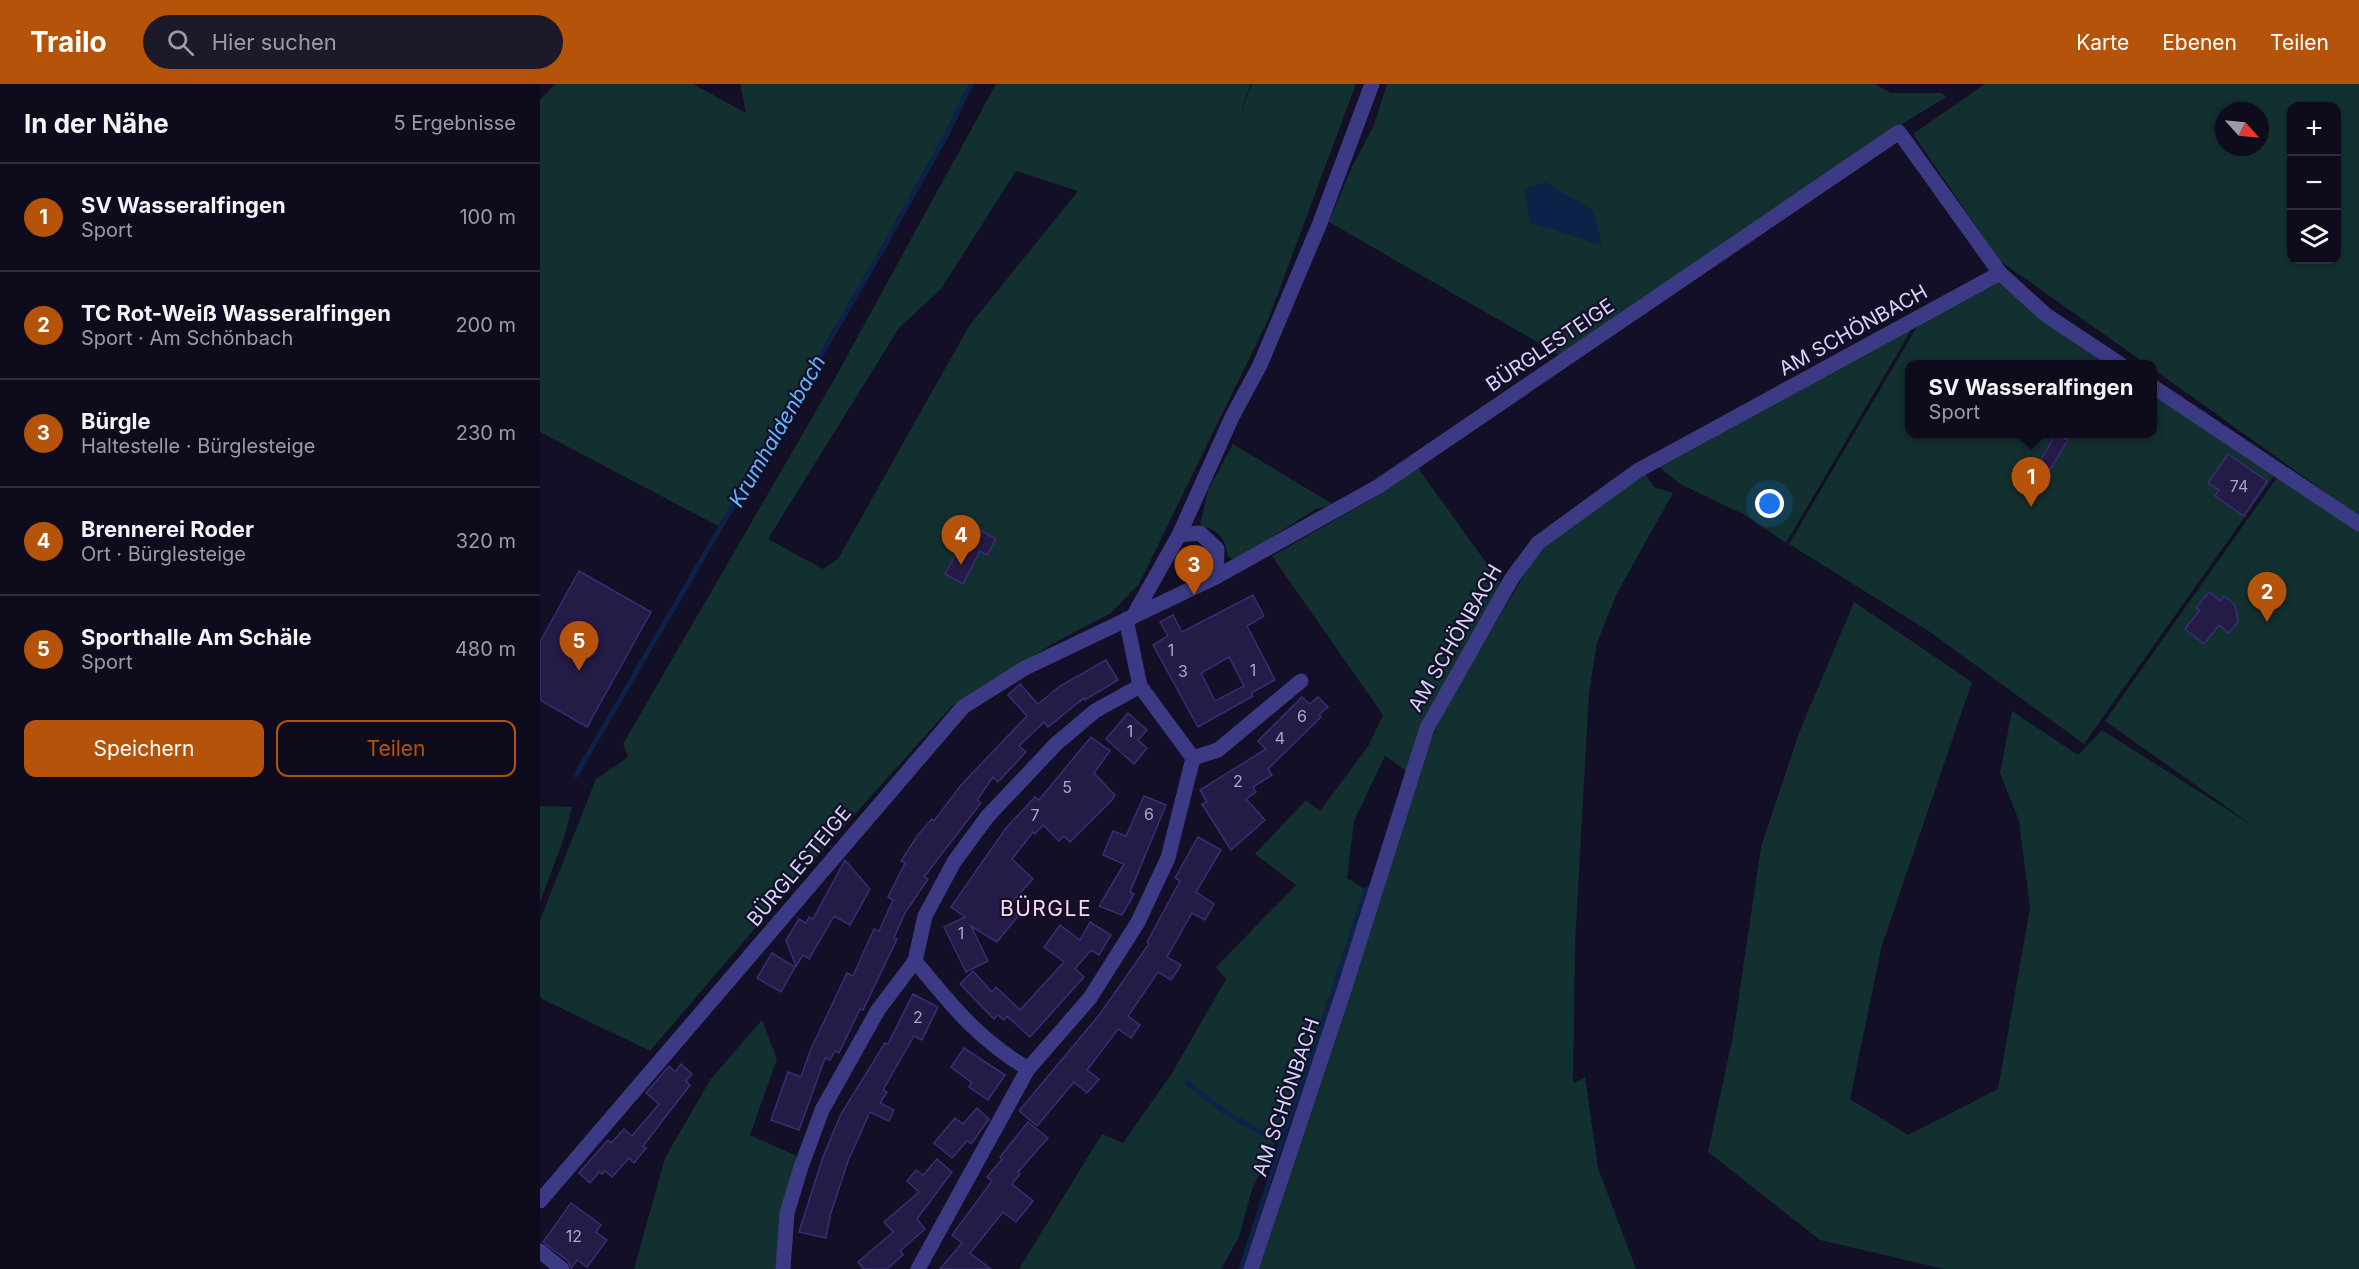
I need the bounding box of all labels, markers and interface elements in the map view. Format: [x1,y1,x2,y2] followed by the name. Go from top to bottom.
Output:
[143,15,563,69] search box
[30,25,107,59] text: Trailo
[164,26,197,59] icon: search
[212,29,337,55] text: Hier suchen
[2076,30,2129,55] text: Karte
[2162,30,2237,55] text: Ebenen
[2270,30,2329,55] text: Teilen
[2215,102,2269,156] north arrow
[2287,102,2341,264] map controls
[2287,102,2341,156] button: +
[24,108,169,139] text: In der Nähe
[393,111,516,135] text: 5 Ergebnisse
[2287,156,2341,210] button: −
[81,192,286,218] text: SV Wasseralfingen
[39,205,48,229] text: 1
[459,205,516,229] text: 100 m
[2287,210,2341,264] button: layers
[81,218,132,242] text: Sport
[1775,279,1931,381] street label: AM SCHÖNBACH
[1481,293,1619,397] street label: BÜRGLESTEIGE
[81,300,391,326] text: TC Rot-Weiß Wasseralfingen
[37,313,50,337] text: 2
[455,313,516,337] text: 200 m
[81,326,293,350] text: Sport · Am Schönbach
[723,351,831,511] water label: Krumhaldenbach
[1905,360,2157,438] popup
[1929,374,2133,400] text: SV Wasseralfingen
[1929,400,1980,424] text: Sport
[81,408,151,434] text: Bürgle
[37,421,50,445] text: 3
[456,421,516,445] text: 230 m
[81,434,315,458] text: Haltestelle · Bürglesteige
[2012,458,2050,507] pin: 1
[2230,476,2248,496] house number: 74
[1755,489,1784,518] your location
[81,516,254,542] text: Brennerei Roder
[942,516,980,565] pin: 4
[37,529,50,553] text: 4
[456,529,516,553] text: 320 m
[81,542,246,566] text: Ort · Bürglesteige
[1174,546,1214,595] pin: 3
[1403,560,1507,716] street label: AM SCHÖNBACH
[2248,572,2286,622] pin: 2
[560,622,598,671] pin: 5
[81,624,312,650] text: Sporthalle Am Schäle
[37,637,50,661] text: 5
[455,637,516,661] text: 480 m
[1168,640,1174,660] house number: 1
[81,650,132,674] text: Sport
[1250,660,1256,680] house number: 1
[1178,661,1188,681] house number: 3
[1297,706,1307,726] house number: 6
[24,720,264,777] button: Speichern
[276,720,516,777] button: Teilen
[1127,721,1133,741] house number: 1
[1275,728,1285,748] house number: 4
[1233,771,1243,791] house number: 2
[1062,777,1072,797] house number: 5
[742,801,856,931] street label: BÜRGLESTEIGE
[1144,804,1154,824] house number: 6
[1030,805,1040,825] house number: 7
[1000,895,1092,921] district label: BÜRGLE
[958,923,964,943] house number: 1
[913,1007,923,1027] house number: 2
[1248,1015,1324,1179] street label: AM SCHÖNBACH
[566,1226,582,1246] house number: 12

